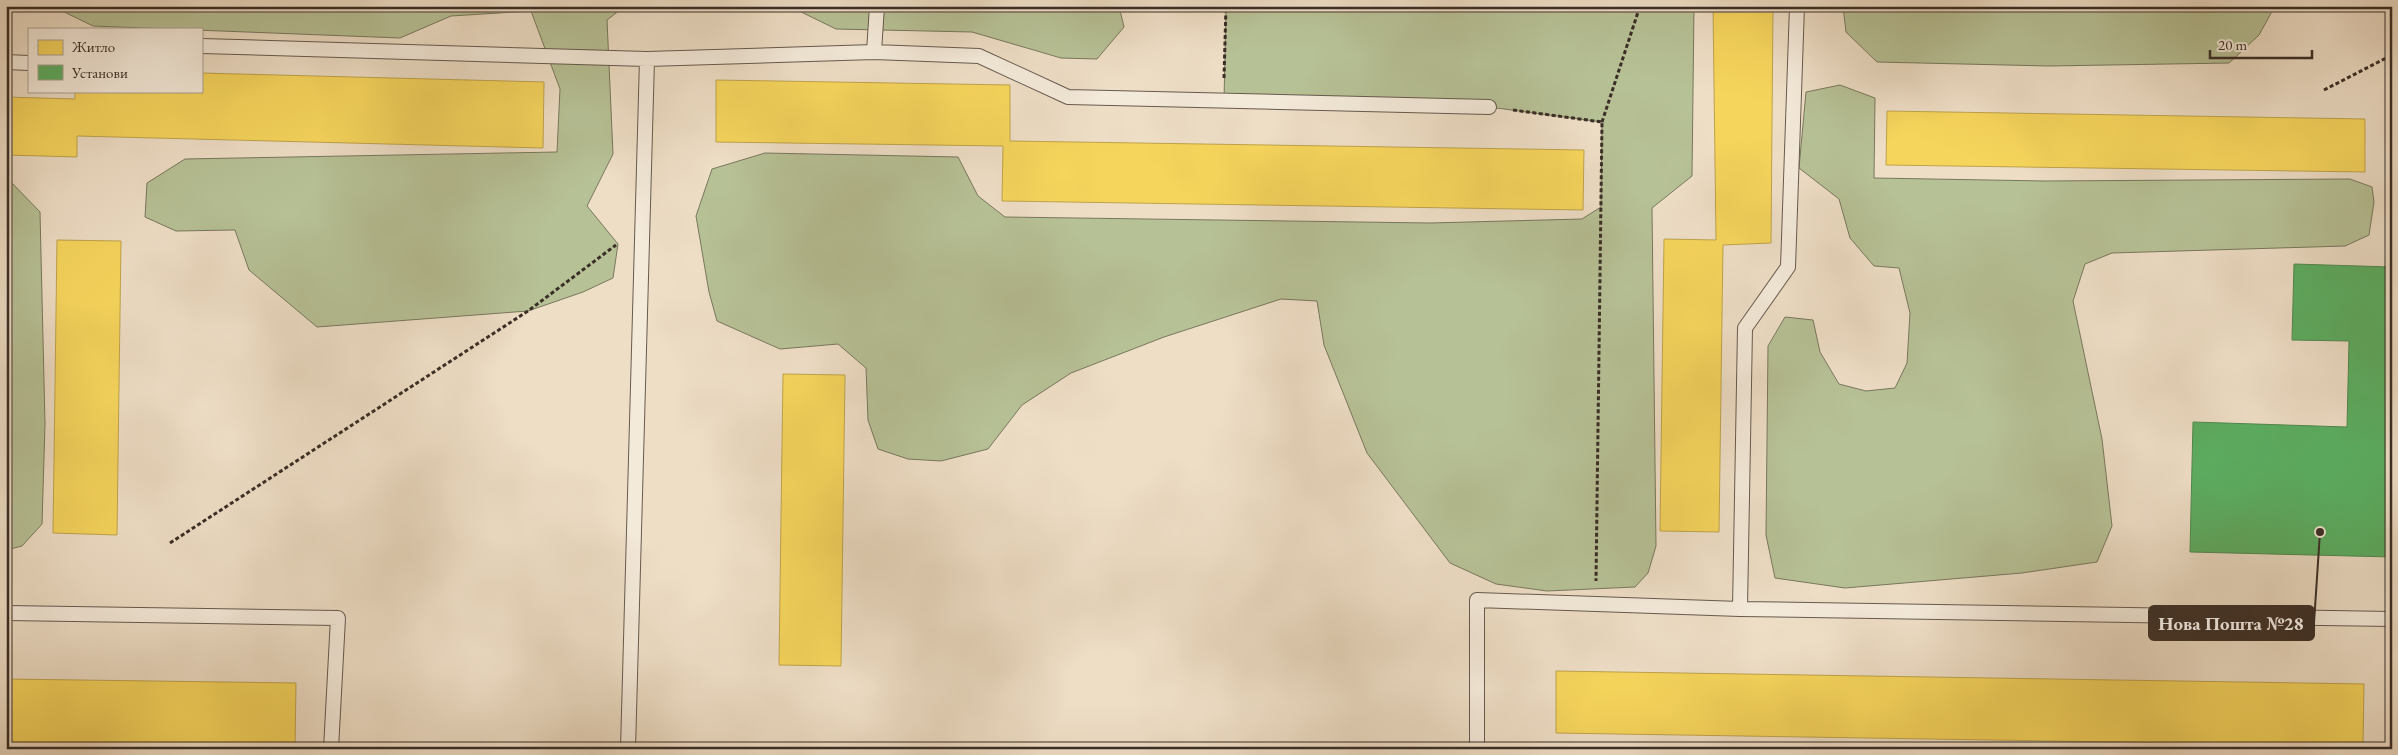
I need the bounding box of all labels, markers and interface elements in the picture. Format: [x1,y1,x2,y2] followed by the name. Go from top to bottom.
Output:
[28,28,202,92] legend
[2210,28,2313,60] scale bar
[2218,35,2247,54] text: 20 m
[71,37,115,56] text: Житло
[71,63,128,82] text: Установи
[2149,606,2314,640] callout: Нова Пошта №28
[2158,611,2304,636] text: Нова Пошта №28

